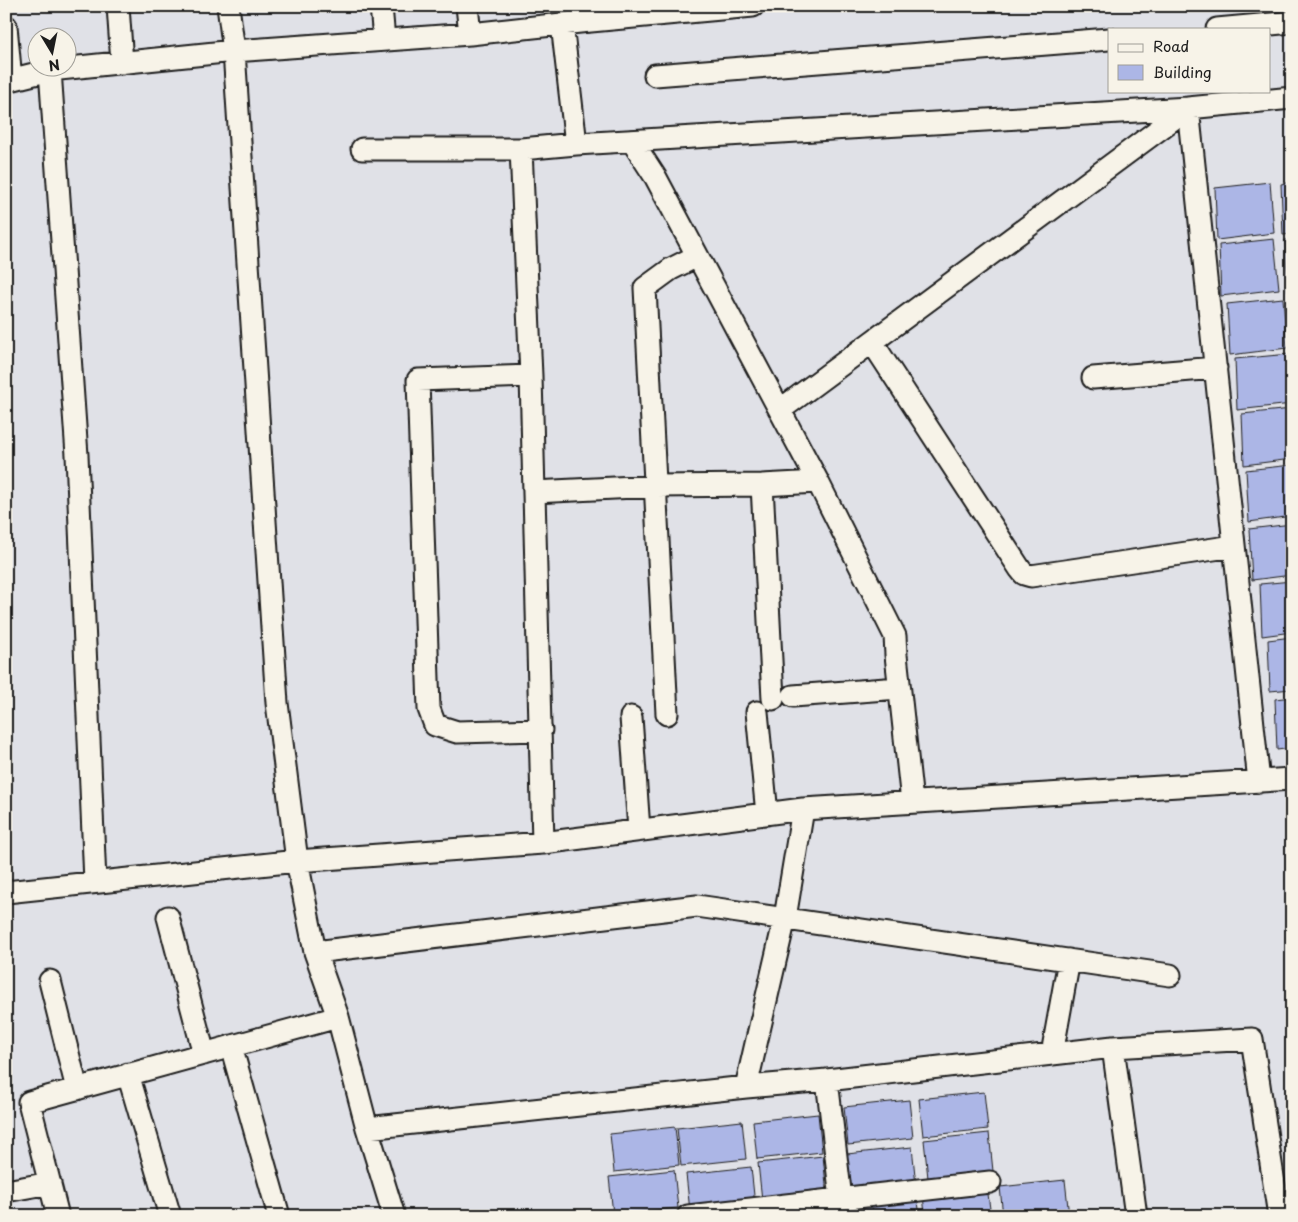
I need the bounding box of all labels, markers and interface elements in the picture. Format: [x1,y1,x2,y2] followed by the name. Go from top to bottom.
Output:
[28,28,78,78] north arrow
[1108,28,1270,92] legend
[1153,34,1189,57] text: Road
[47,54,62,77] text: N
[1153,60,1212,83] text: Building

